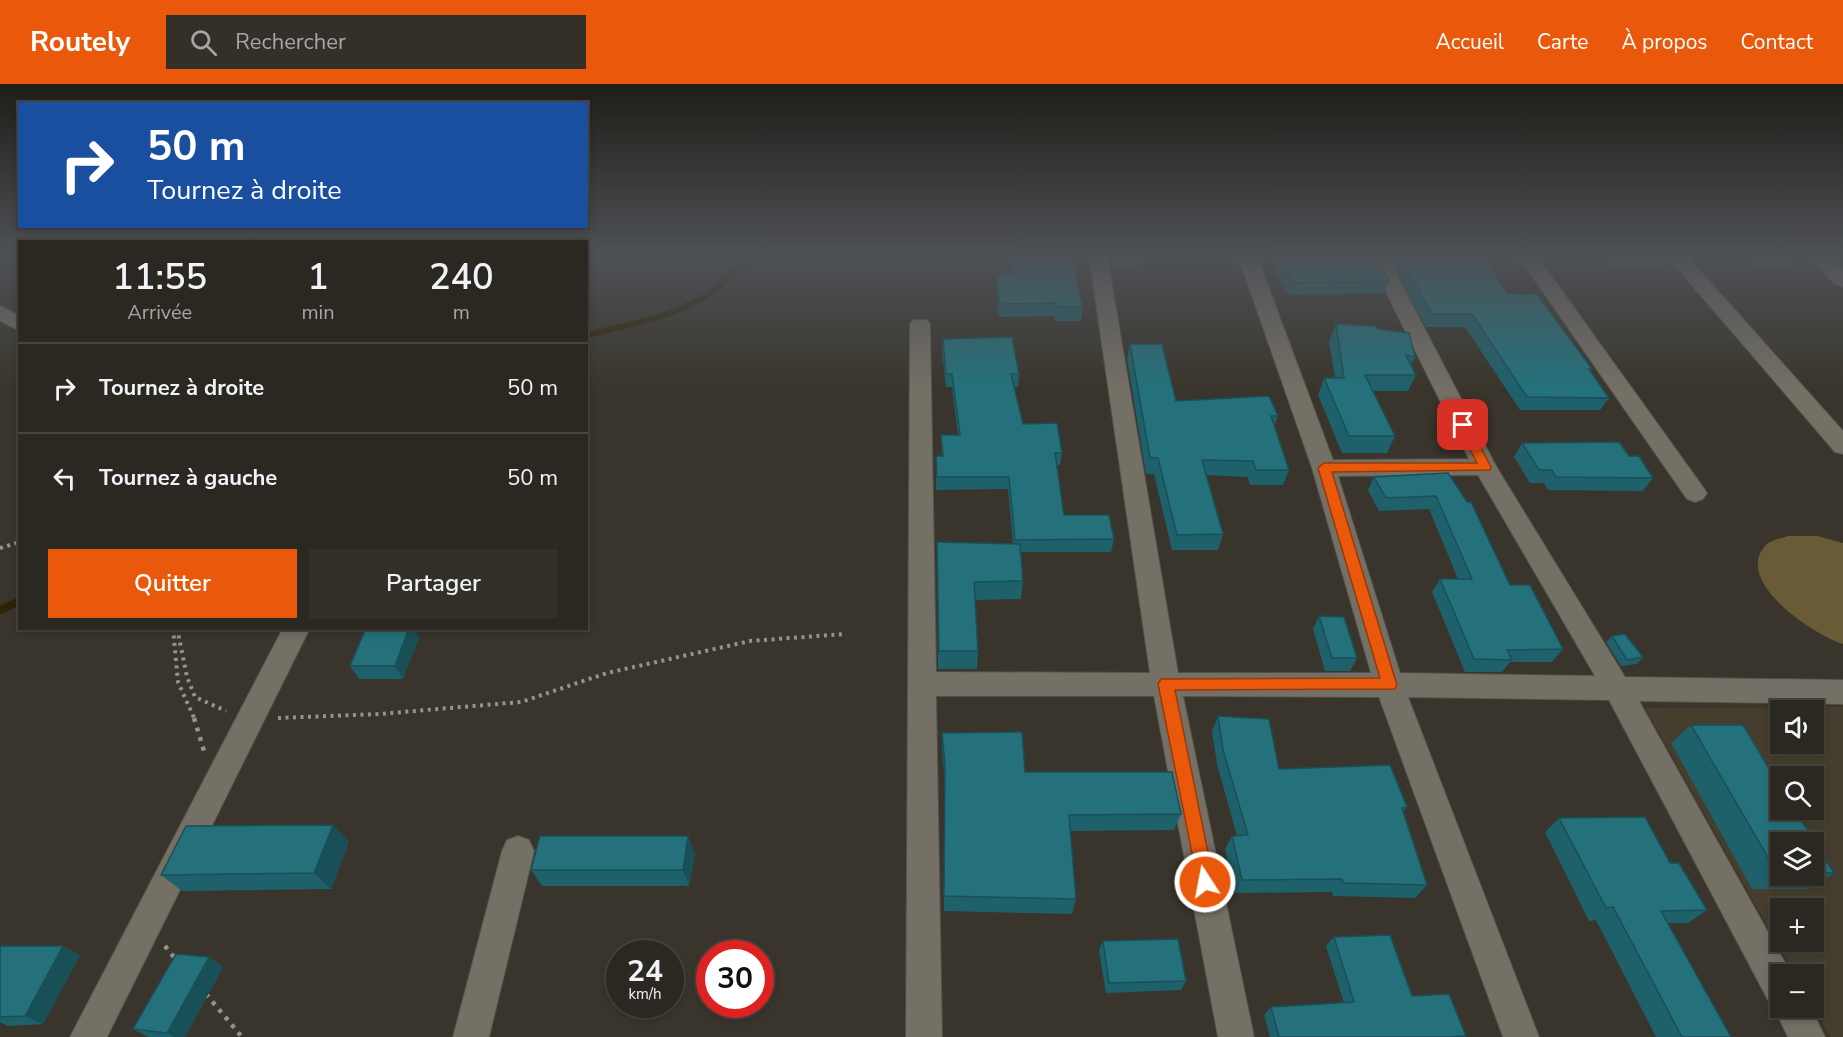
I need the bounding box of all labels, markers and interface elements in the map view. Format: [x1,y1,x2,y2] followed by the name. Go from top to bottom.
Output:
[166,15,586,69] search box
[30,23,130,61] text: Routely
[187,26,220,59] icon: search
[235,27,346,57] text: Rechercher
[1435,28,1504,56] text: Accueil
[1537,28,1588,56] text: Carte
[1621,28,1707,56] text: À propos
[1740,28,1813,56] text: Contact
[147,118,246,175] text: 50 m
[48,126,126,204] icon: right
[147,172,342,209] text: Tournez à droite
[112,253,207,302] text: 11:55
[307,253,329,302] text: 1
[429,253,494,302] text: 240
[127,299,192,326] text: Arrivée
[302,299,335,326] text: min
[453,299,470,326] text: m
[48,372,81,405] icon: right
[99,373,264,403] text: Tournez à droite
[507,373,558,403] text: 50 m
[1437,399,1488,450] pin
[1446,408,1479,441] icon: arrive
[48,462,81,495] icon: left
[99,463,277,493] text: Tournez à gauche
[507,463,558,493] text: 50 m
[48,549,297,618] button: Quitter
[309,549,558,618] button: Partager
[1770,700,1824,1018] map controls
[1770,700,1824,754] button: sound
[1770,766,1824,820] button: search
[1770,832,1824,886] button: layers
[1173,850,1237,914] position arrow
[1770,898,1824,952] button: +
[696,940,774,1018] speed limit sign: 30
[627,951,663,992] text: 24
[1770,964,1824,1018] button: −
[628,984,662,1004] text: km/h

